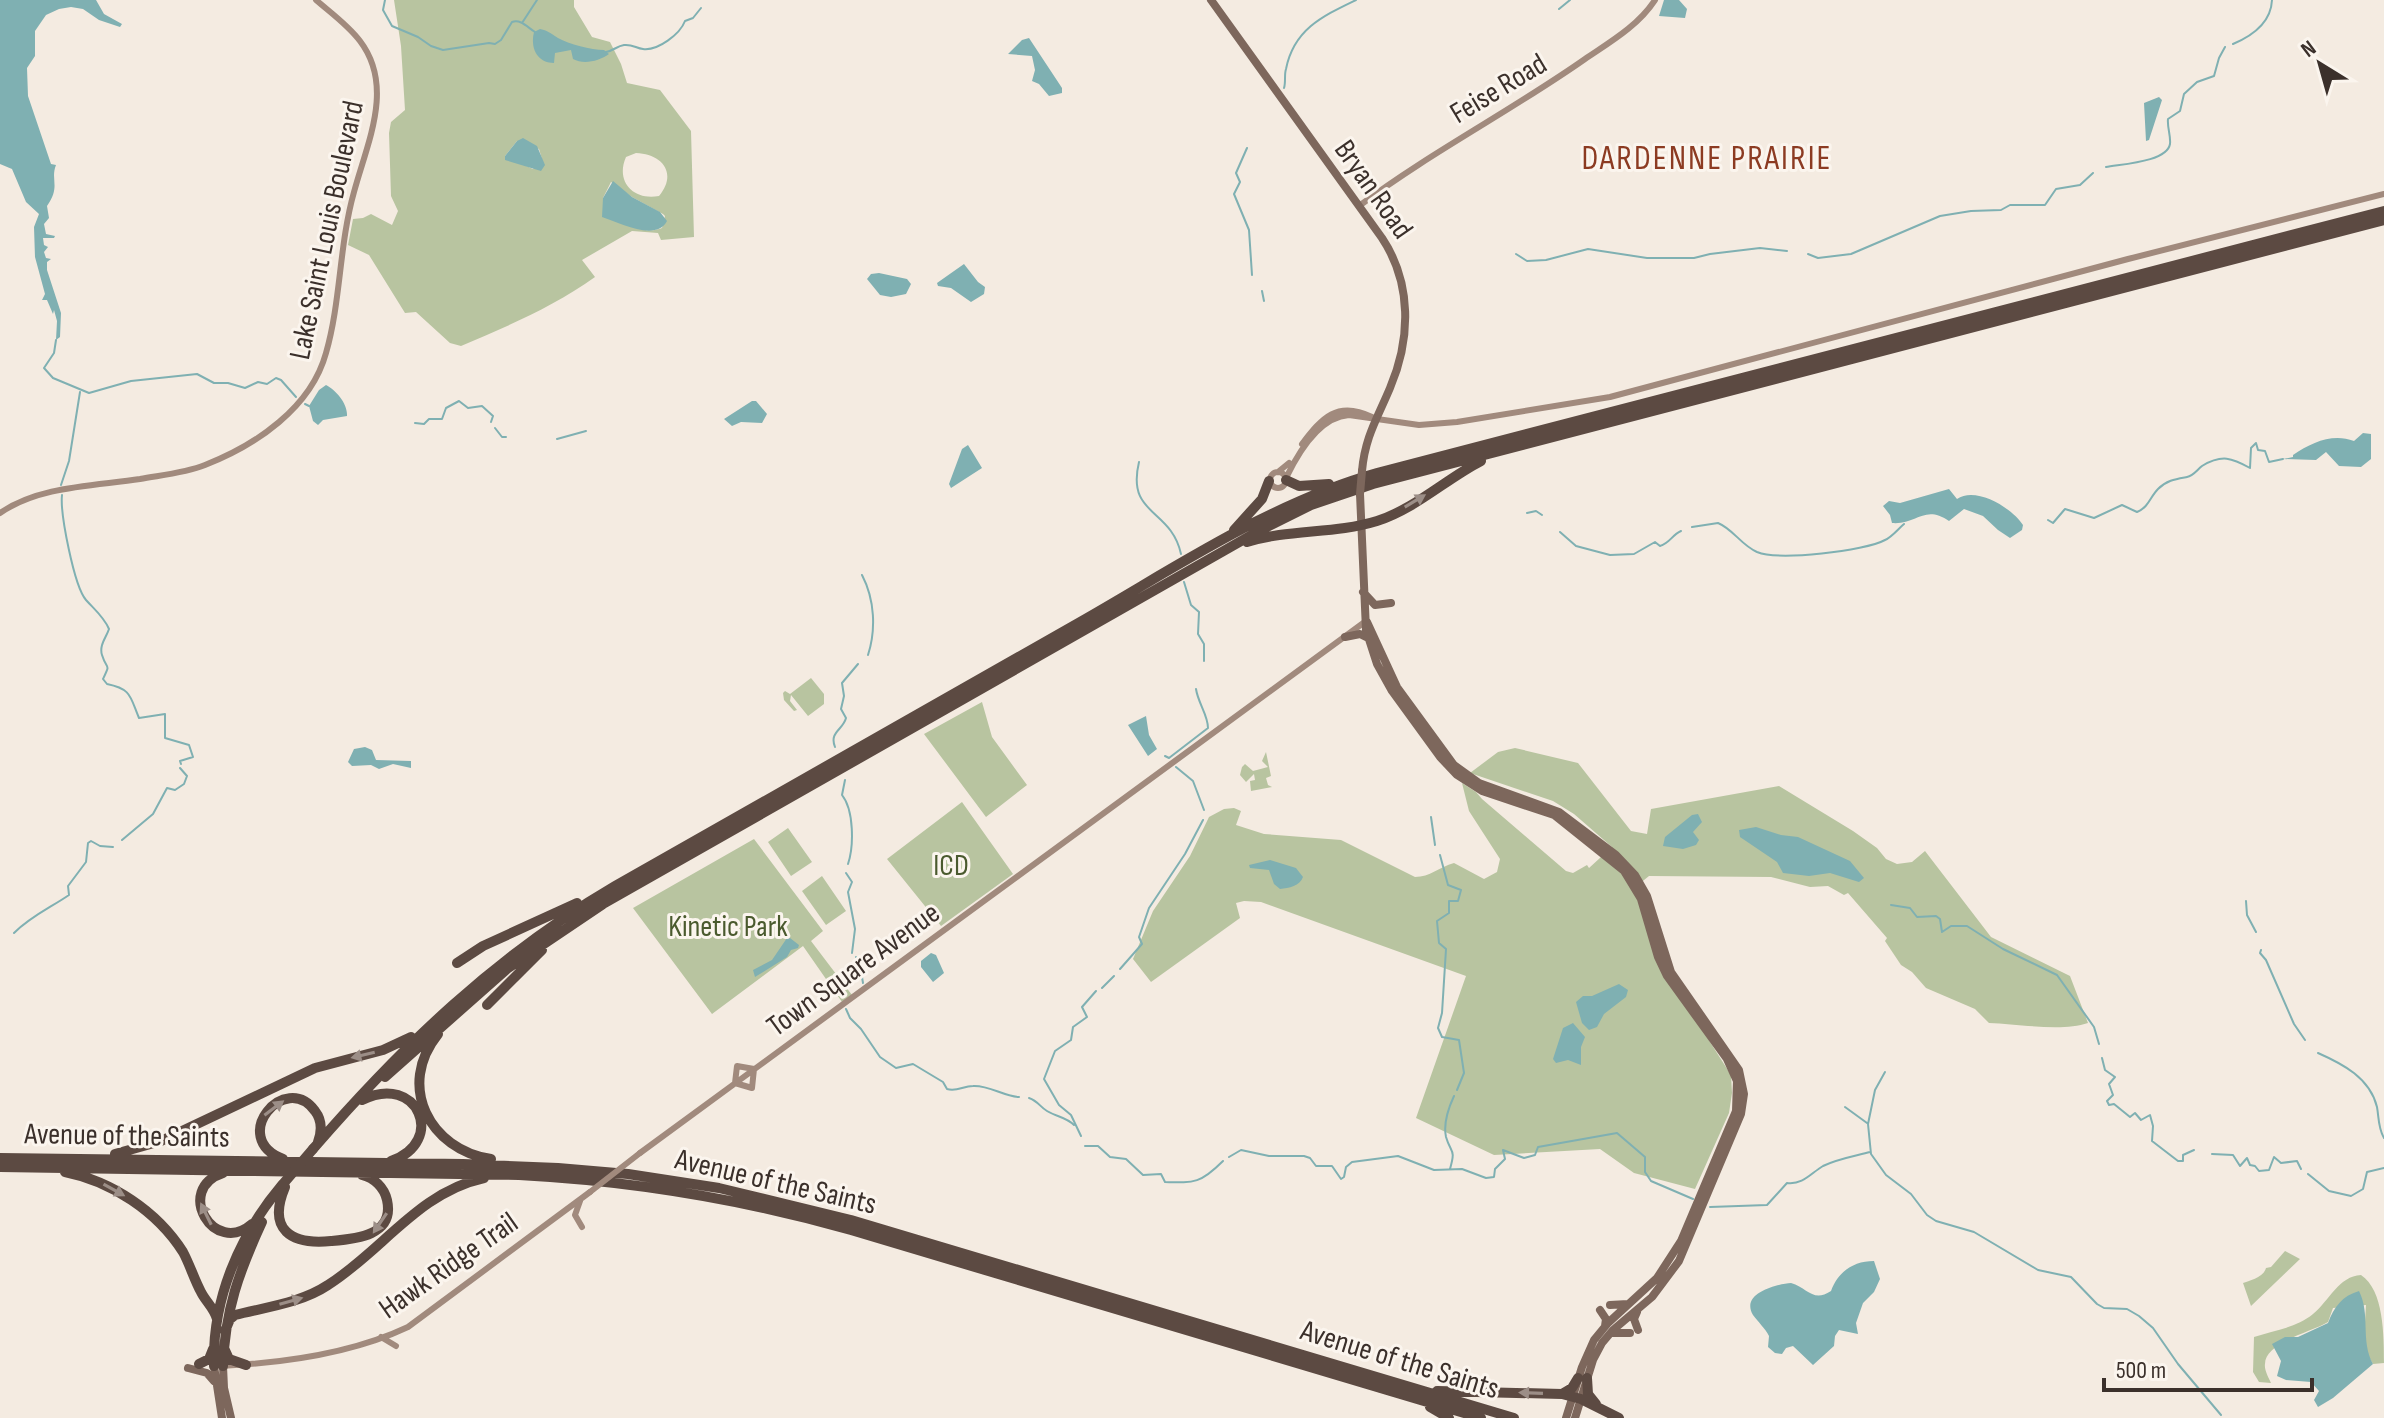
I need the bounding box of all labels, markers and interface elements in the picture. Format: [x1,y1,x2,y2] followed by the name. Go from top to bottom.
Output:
[2280,24,2360,104] north arrow
[2296,35,2322,64] text: N
[1444,46,1553,132] street label: Feise Road
[282,98,372,363] street label: Lake Saint Louis Boulevard
[1326,133,1420,246] street label: Bryan Road
[1581,138,1833,179] district label: DARDENNE PRAIRIE
[1404,494,1426,508] one-way arrow
[933,848,969,884] park label: ICD
[760,895,947,1045] street label: Town Square Avenue
[668,909,788,945] park label: Kinetic Park
[350,1050,375,1062] one-way arrow
[263,1100,285,1116] one-way arrow
[23,1116,230,1156] street label: Avenue of the Saints
[671,1141,880,1223] street label: Avenue of the Saints
[103,1182,125,1196] one-way arrow
[199,1202,213,1225] one-way arrow
[372,1205,525,1327] street label: Hawk Ridge Trail
[372,1212,388,1234] one-way arrow
[279,1294,304,1306] one-way arrow
[1295,1312,1503,1407] street label: Avenue of the Saints
[2104,1342,2312,1392] scale bar
[2116,1356,2166,1385] text: 500 m
[1518,1387,1543,1400] one-way arrow

